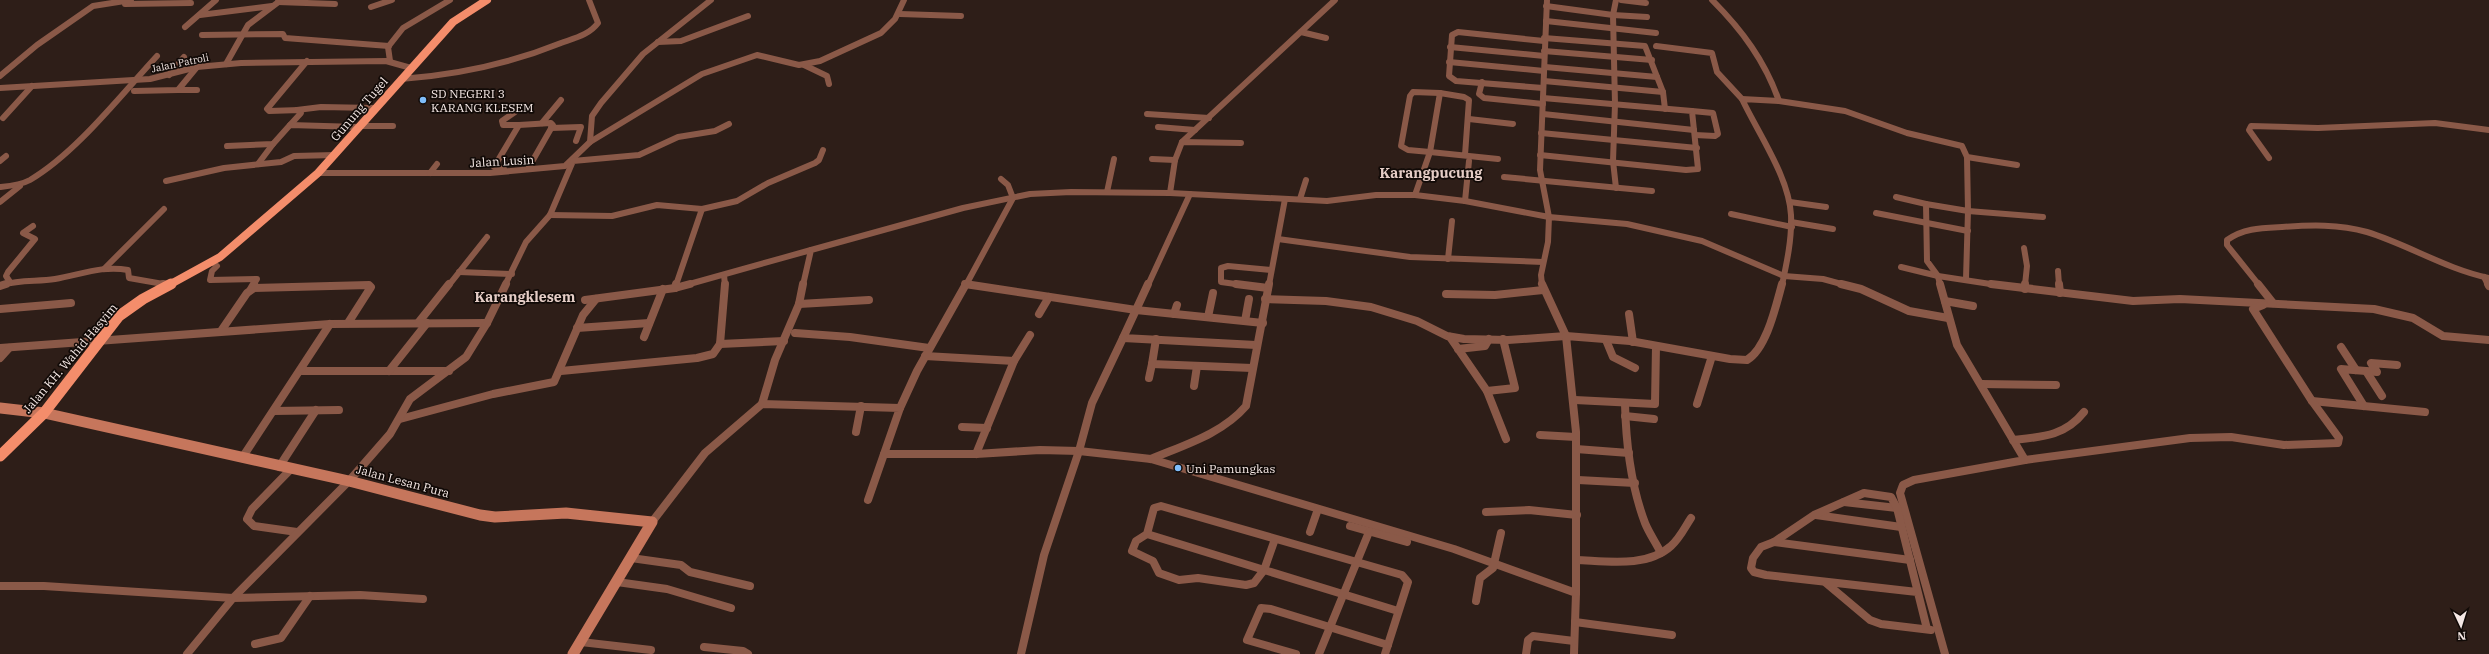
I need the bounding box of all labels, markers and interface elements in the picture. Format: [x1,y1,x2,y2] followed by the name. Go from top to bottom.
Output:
[150,51,210,75] street label: Jalan Patroli
[327,74,391,144] street label: Gunung Tugel
[431,86,533,115] place label: SD NEGERI 3 KARANG KLESEM
[418,95,428,105] marker: SD NEGERI 3 KARANG KLESEM
[469,152,535,170] street label: Jalan Lusin
[1380,164,1483,182] district label: Karangpucung
[475,288,576,306] district label: Karangklesem
[20,300,121,416] street label: Jalan KH. Wahid Hasyim
[355,461,452,501] street label: Jalan Lesan Pura
[1186,461,1276,476] place label: Uni Pamungkas
[1173,463,1183,473] marker: Uni Pamungkas
[2441,606,2481,646] north arrow
[2457,629,2467,643] text: N

